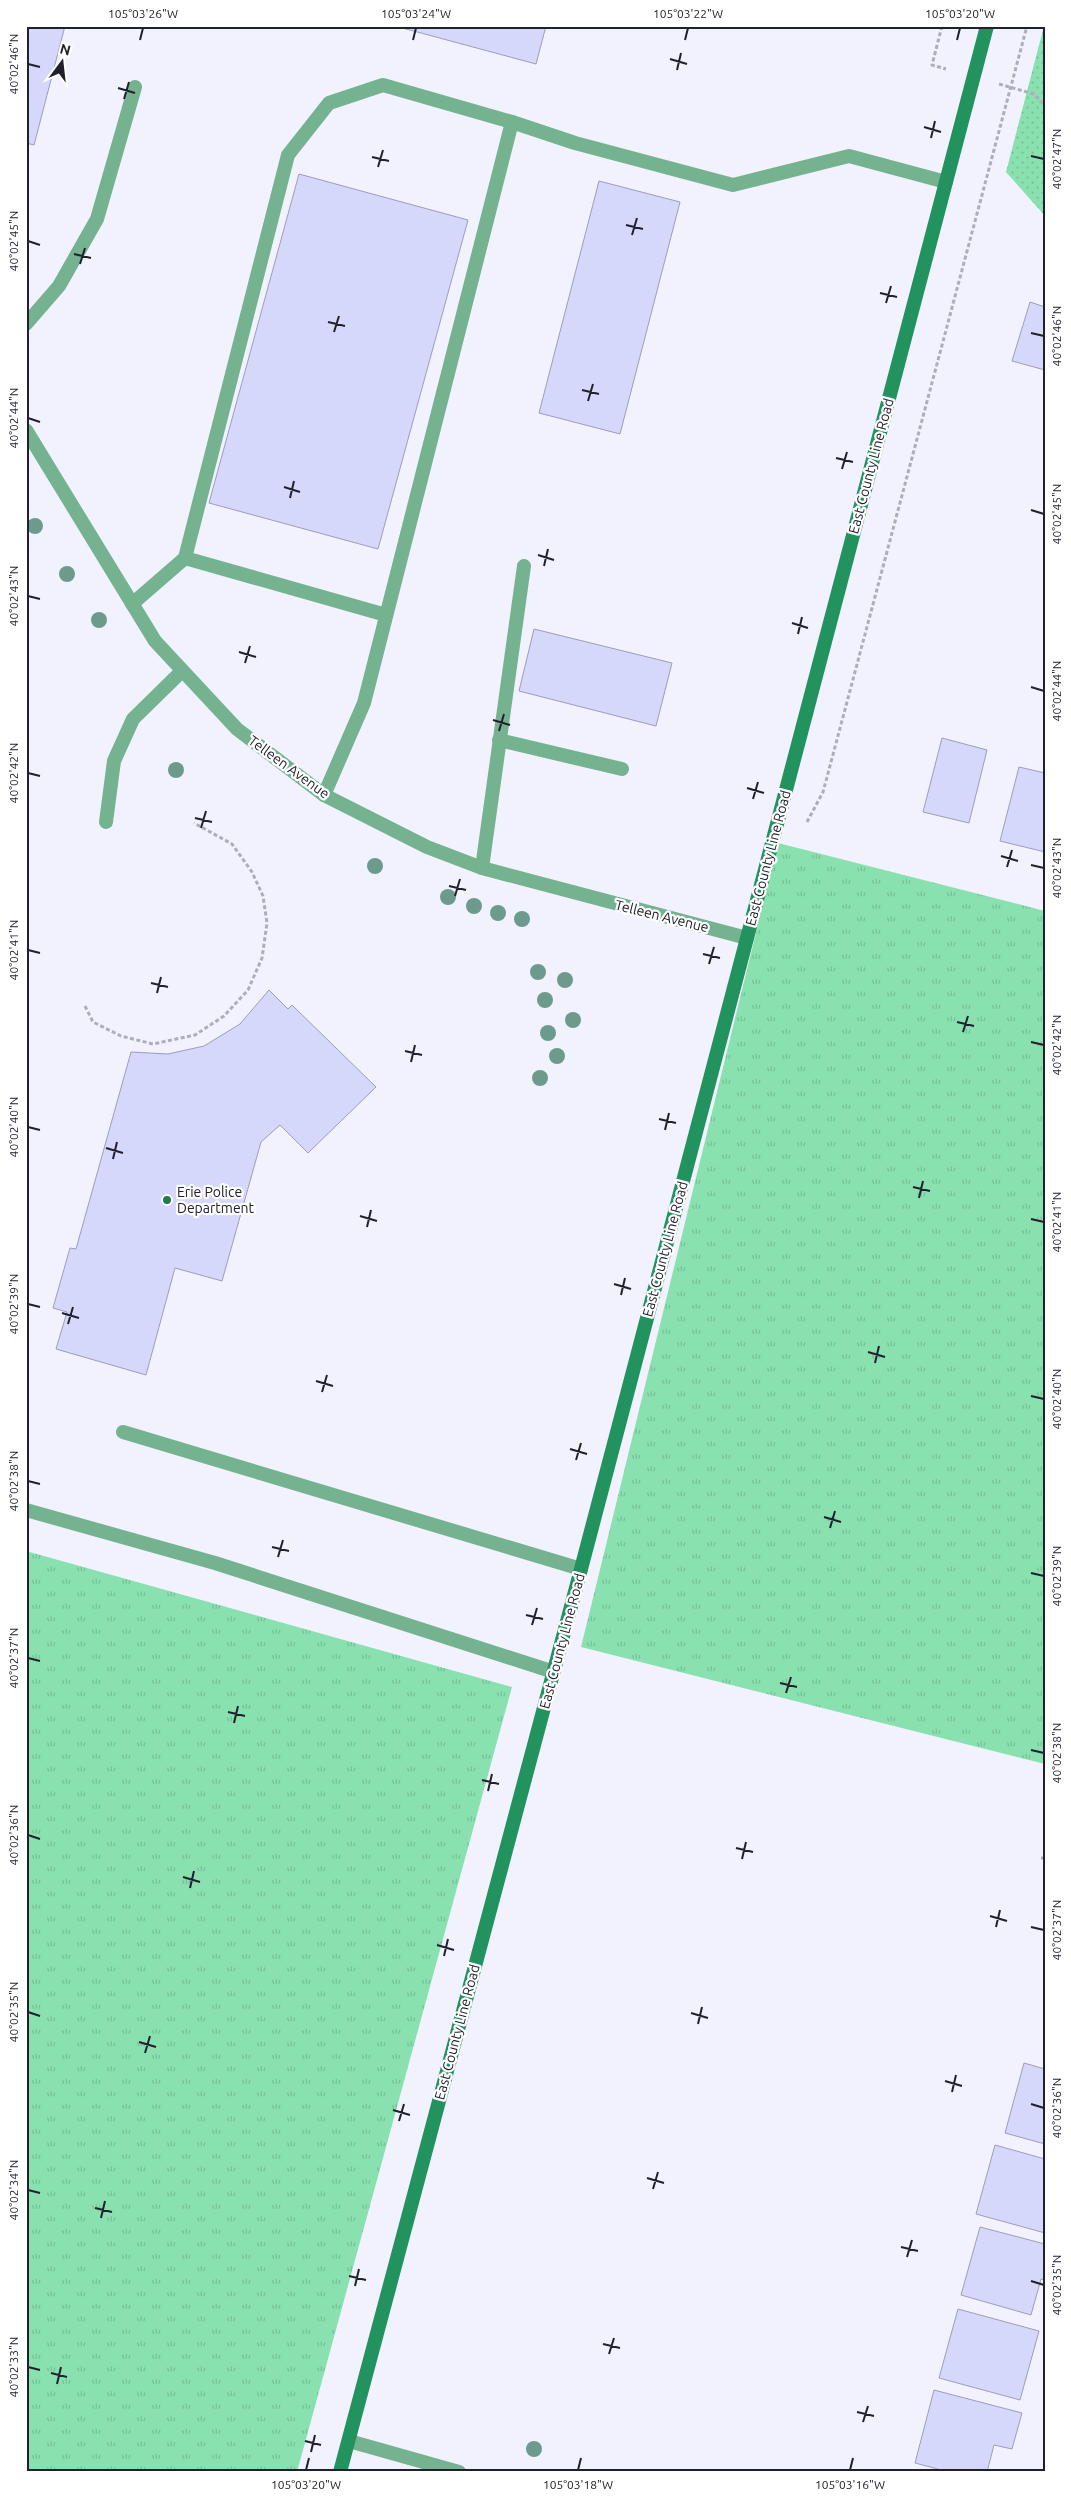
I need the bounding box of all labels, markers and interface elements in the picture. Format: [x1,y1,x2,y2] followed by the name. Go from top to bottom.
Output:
[108,7,178,20] text: 105°03'26"W
[381,7,451,20] text: 105°03'24"W
[653,7,723,20] text: 105°03'22"W
[925,7,995,20] text: 105°03'20"W
[7,34,20,94] text: 40°02'46"N
[38,38,88,88] north arrow
[58,40,72,59] text: N
[1050,129,1063,189] text: 40°02'47"N
[7,211,20,271] text: 40°02'45"N
[1050,306,1063,366] text: 40°02'46"N
[7,388,20,448] text: 40°02'44"N
[845,396,897,536] street label: East County Line Road
[1050,484,1063,544] text: 40°02'45"N
[7,566,20,626] text: 40°02'43"N
[1050,661,1063,721] text: 40°02'44"N
[245,732,333,802] street label: Telleen Avenue
[7,743,20,803] text: 40°02'42"N
[742,788,794,928] street label: East County Line Road
[1050,838,1063,898] text: 40°02'43"N
[613,897,711,935] street label: Telleen Avenue
[7,920,20,980] text: 40°02'41"N
[1050,1015,1063,1075] text: 40°02'42"N
[7,1097,20,1157] text: 40°02'40"N
[639,1179,691,1319] street label: East County Line Road
[177,1184,255,1216] place label: Erie Police Department
[1050,1192,1063,1252] text: 40°02'41"N
[161,1194,173,1206] marker: Erie Police Department
[7,1274,20,1334] text: 40°02'39"N
[1050,1369,1063,1429] text: 40°02'40"N
[7,1451,20,1511] text: 40°02'38"N
[1050,1546,1063,1606] text: 40°02'39"N
[536,1571,588,1711] street label: East County Line Road
[7,1628,20,1688] text: 40°02'37"N
[1050,1723,1063,1783] text: 40°02'38"N
[7,1805,20,1865] text: 40°02'36"N
[1050,1900,1063,1960] text: 40°02'37"N
[431,1962,483,2102] street label: East County Line Road
[7,1982,20,2042] text: 40°02'35"N
[1050,2078,1063,2138] text: 40°02'36"N
[7,2160,20,2220] text: 40°02'34"N
[1050,2255,1063,2315] text: 40°02'35"N
[7,2337,20,2397] text: 40°02'33"N
[271,2478,341,2491] text: 105°03'20"W
[543,2478,613,2491] text: 105°03'18"W
[815,2478,885,2491] text: 105°03'16"W

